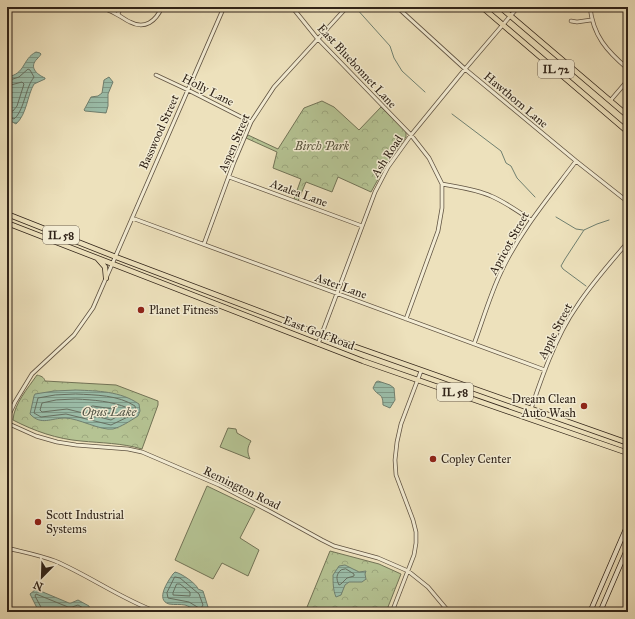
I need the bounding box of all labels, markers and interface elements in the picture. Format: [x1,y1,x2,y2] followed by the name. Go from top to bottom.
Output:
[315,21,399,111] street label: East Bluebonnet Lane
[538,60,574,78] road number: IL 72
[481,69,551,131] street label: Hawthorn Lane
[180,71,236,109] street label: Holly Lane
[136,92,182,171] street label: Basswood Street
[215,111,253,175] street label: Aspen Street
[368,132,406,180] street label: Ash Road
[294,139,350,153] park label: Birch Park
[267,176,330,210] street label: Azalea Lane
[486,209,532,278] street label: Apricot Street
[43,226,79,244] road number: IL 58
[312,270,369,302] street label: Aster Lane
[535,300,575,362] street label: Apple Street
[149,303,218,317] place label: Planet Fitness
[136,305,146,315] marker: Planet Fitness
[281,313,357,353] street label: East Golf Road
[437,383,473,401] road number: IL 58
[511,392,576,420] place label: Dream Clean Auto Wash
[579,401,589,411] marker: Dream Clean Auto Wash
[82,404,138,420] water label: Opus Lake
[441,452,511,466] place label: Copley Center
[428,454,438,464] marker: Copley Center
[201,463,283,514] street label: Remington Road
[46,508,125,536] place label: Scott Industrial Systems
[33,517,43,527] marker: Scott Industrial Systems
[22,557,62,597] north arrow
[31,578,45,594] text: N

